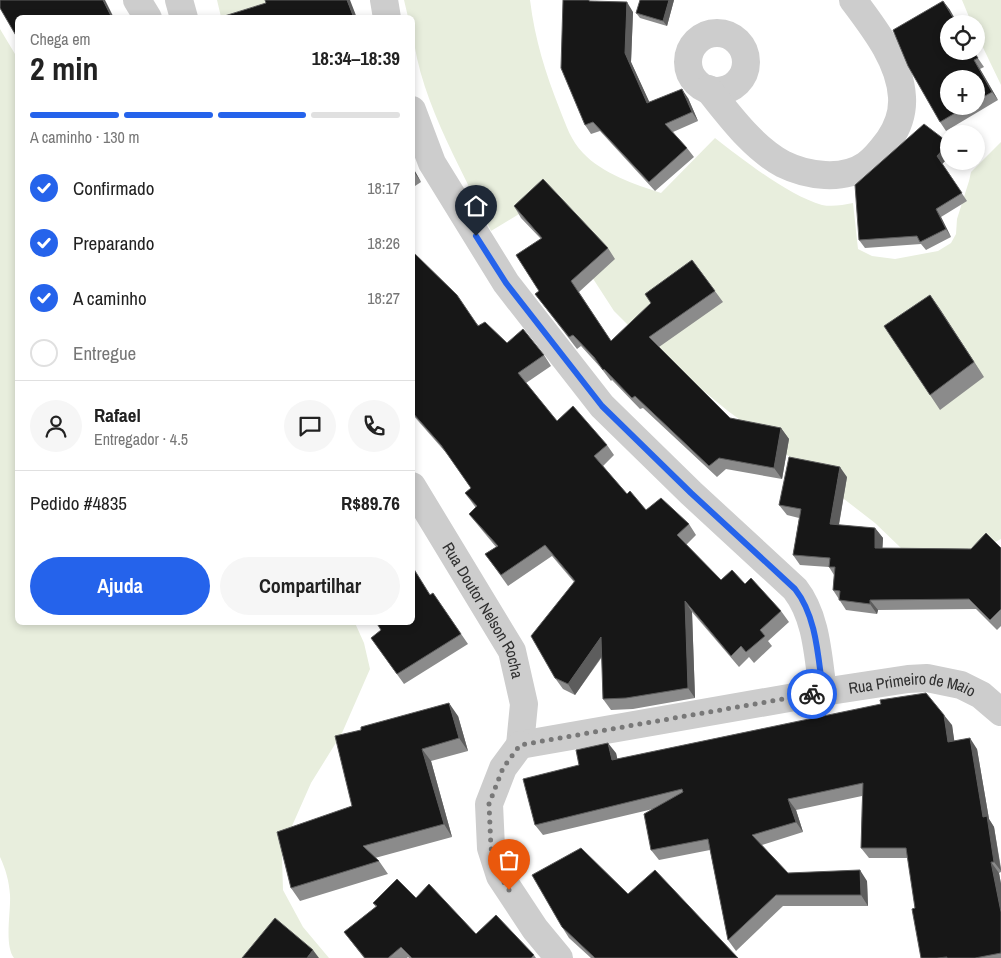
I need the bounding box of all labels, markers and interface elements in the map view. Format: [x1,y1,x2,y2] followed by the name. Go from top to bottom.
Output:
[940,15,985,170] map controls
[940,15,985,60] button: locate
[30,28,91,50] text: Chega em
[312,45,400,71] text: 18:34–18:39
[30,47,99,90] text: 2 min
[940,70,985,115] button: +
[940,125,985,170] button: −
[30,126,139,148] text: A caminho · 130 m
[30,174,58,202] icon: check
[73,175,154,201] text: Confirmado
[367,177,400,199] text: 18:17
[455,185,497,236] pin
[462,192,490,220] icon: home
[30,229,58,257] icon: check
[73,230,154,256] text: Preparando
[367,232,400,254] text: 18:26
[30,284,58,312] icon: check
[73,285,147,311] text: A caminho
[367,287,400,309] text: 18:27
[73,340,136,366] text: Entregue
[30,400,82,452] button: person
[284,400,336,452] button: chat
[348,400,400,452] button: phone
[94,402,141,428] text: Rafael
[94,428,188,450] text: Entregador · 4.5
[30,490,127,516] text: Pedido #4835
[341,490,400,516] text: R$89.76
[438,538,529,681] street label: Rua Doutor Nelson Rocha
[30,557,210,615] button: Ajuda
[220,557,400,615] button: Compartilhar
[847,667,980,702] street label: Rua Primeiro de Maio
[787,669,837,719] courier
[798,680,826,708] icon: bike
[488,839,530,890] pin
[495,846,523,874] icon: bag

